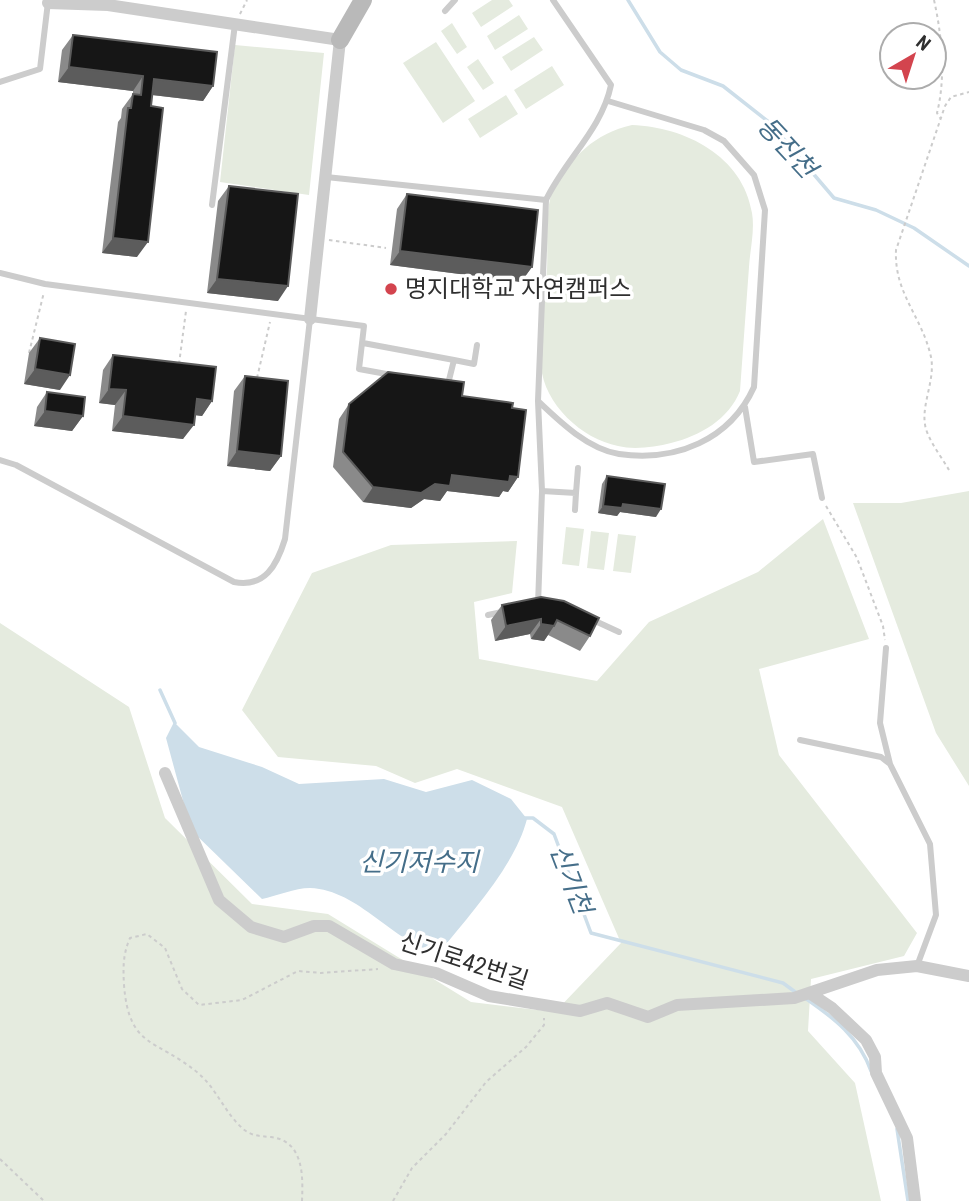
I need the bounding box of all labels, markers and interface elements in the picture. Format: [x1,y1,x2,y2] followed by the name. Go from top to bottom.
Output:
[878,21,948,91] north arrow
[912,31,935,56] text: N
[752,111,825,186] water label: 동진천
[405,275,631,303] place label: 명지대학교 자연캠퍼스
[383,281,399,297] marker: 명지대학교 자연캠퍼스
[544,840,599,921] water label: 신기천
[359,847,481,877] water label: 신기저수지
[396,927,532,995] street label: 신기로42번길

